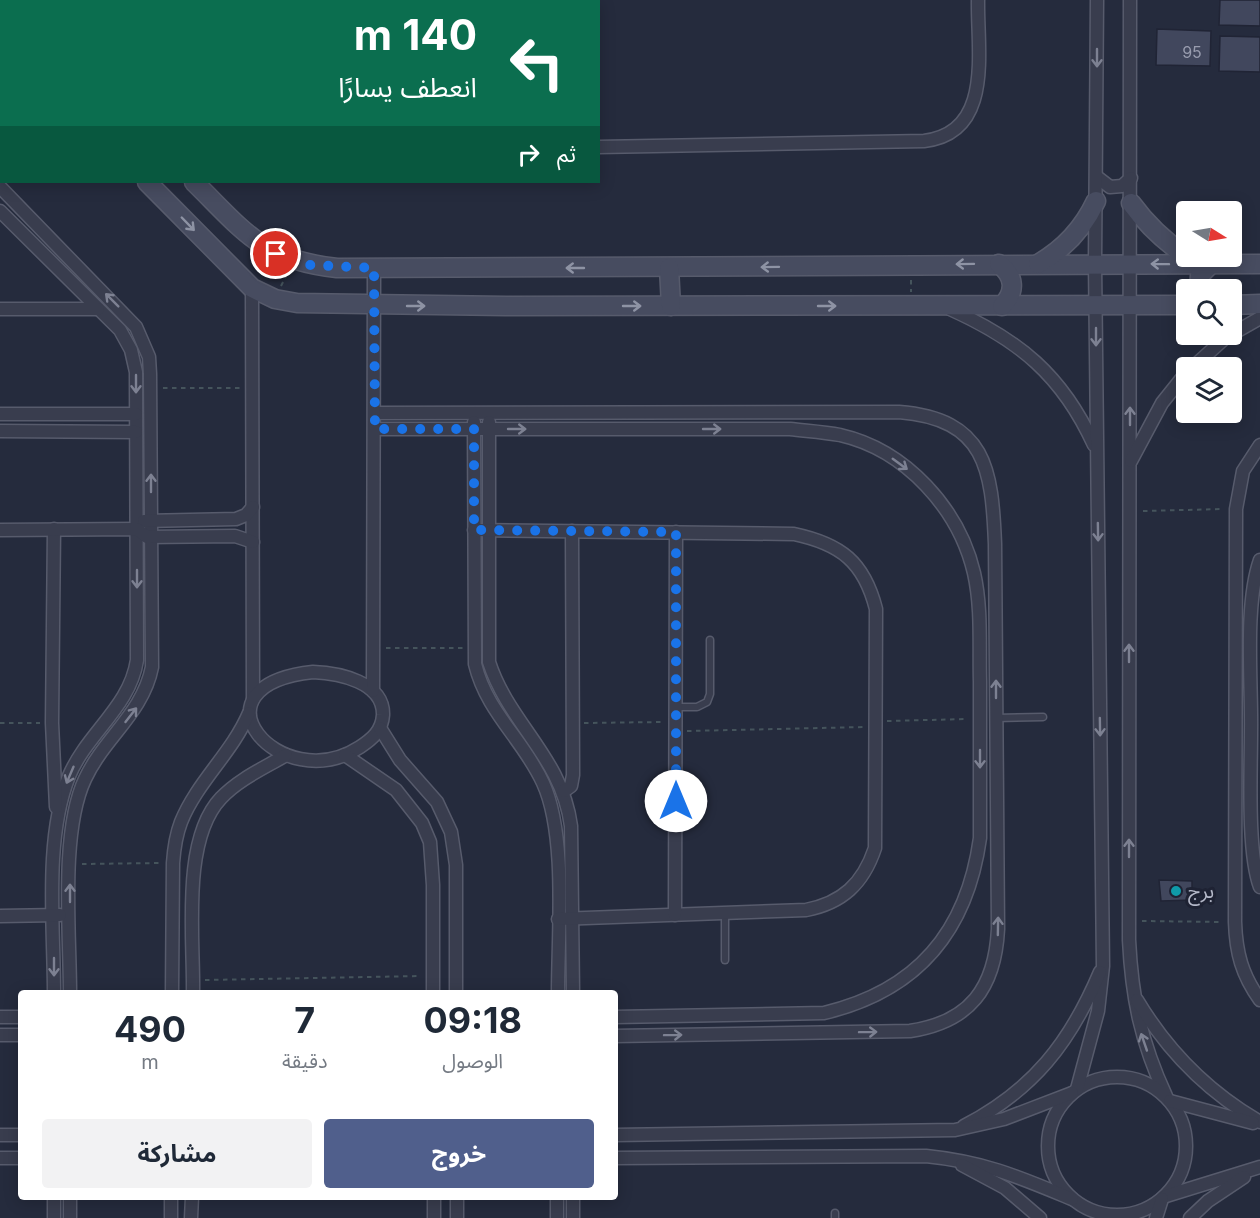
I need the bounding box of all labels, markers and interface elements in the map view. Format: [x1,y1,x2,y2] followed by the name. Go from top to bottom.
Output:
[354,9,477,60] text: 140 m
[498,24,576,102] icon: left
[1182,42,1202,62] house number: 95
[1091,48,1103,68] one-way arrow
[338,71,477,104] text: انعطف يسارًا
[512,138,545,171] icon: right
[557,141,576,167] text: ثم
[1176,201,1242,267] north arrow
[1176,201,1242,423] map controls
[181,216,195,231] one-way arrow
[250,228,301,279] pin
[259,237,292,270] icon: arrive
[955,258,975,270] one-way arrow
[1150,258,1170,270] one-way arrow
[760,261,780,272] one-way arrow
[565,262,585,274] one-way arrow
[1176,279,1242,345] button: search
[104,293,119,308] one-way arrow
[406,300,426,312] one-way arrow
[622,300,642,312] one-way arrow
[817,300,837,312] one-way arrow
[1090,327,1102,347] one-way arrow
[1176,357,1242,423] button: layers
[130,373,142,393] one-way arrow
[1124,407,1136,427] one-way arrow
[507,423,527,435] one-way arrow
[702,423,722,435] one-way arrow
[892,458,908,470] one-way arrow
[145,474,157,494] one-way arrow
[1092,522,1103,542] one-way arrow
[131,568,143,588] one-way arrow
[1123,644,1135,664] one-way arrow
[990,679,1002,699] one-way arrow
[124,707,137,723] one-way arrow
[1094,717,1106,737] one-way arrow
[974,748,986,768] one-way arrow
[64,765,76,783] one-way arrow
[644,769,708,833] position arrow
[1123,839,1135,859] one-way arrow
[1188,879,1214,906] place label: برج
[64,883,76,903] one-way arrow
[1169,884,1183,898] marker: برج
[992,916,1004,936] one-way arrow
[48,957,60,977] one-way arrow
[294,998,315,1042] text: 7
[423,998,522,1042] text: 09:18
[114,1007,186,1051] text: 490
[858,1026,878,1037] one-way arrow
[663,1029,683,1041] one-way arrow
[1137,1033,1148,1052] one-way arrow
[282,1049,327,1073] text: دقيقة
[442,1049,503,1073] text: الوصول
[141,1050,159,1074] text: m
[42,1119,312,1188] button: مشاركة
[324,1119,594,1188] button: خروج

